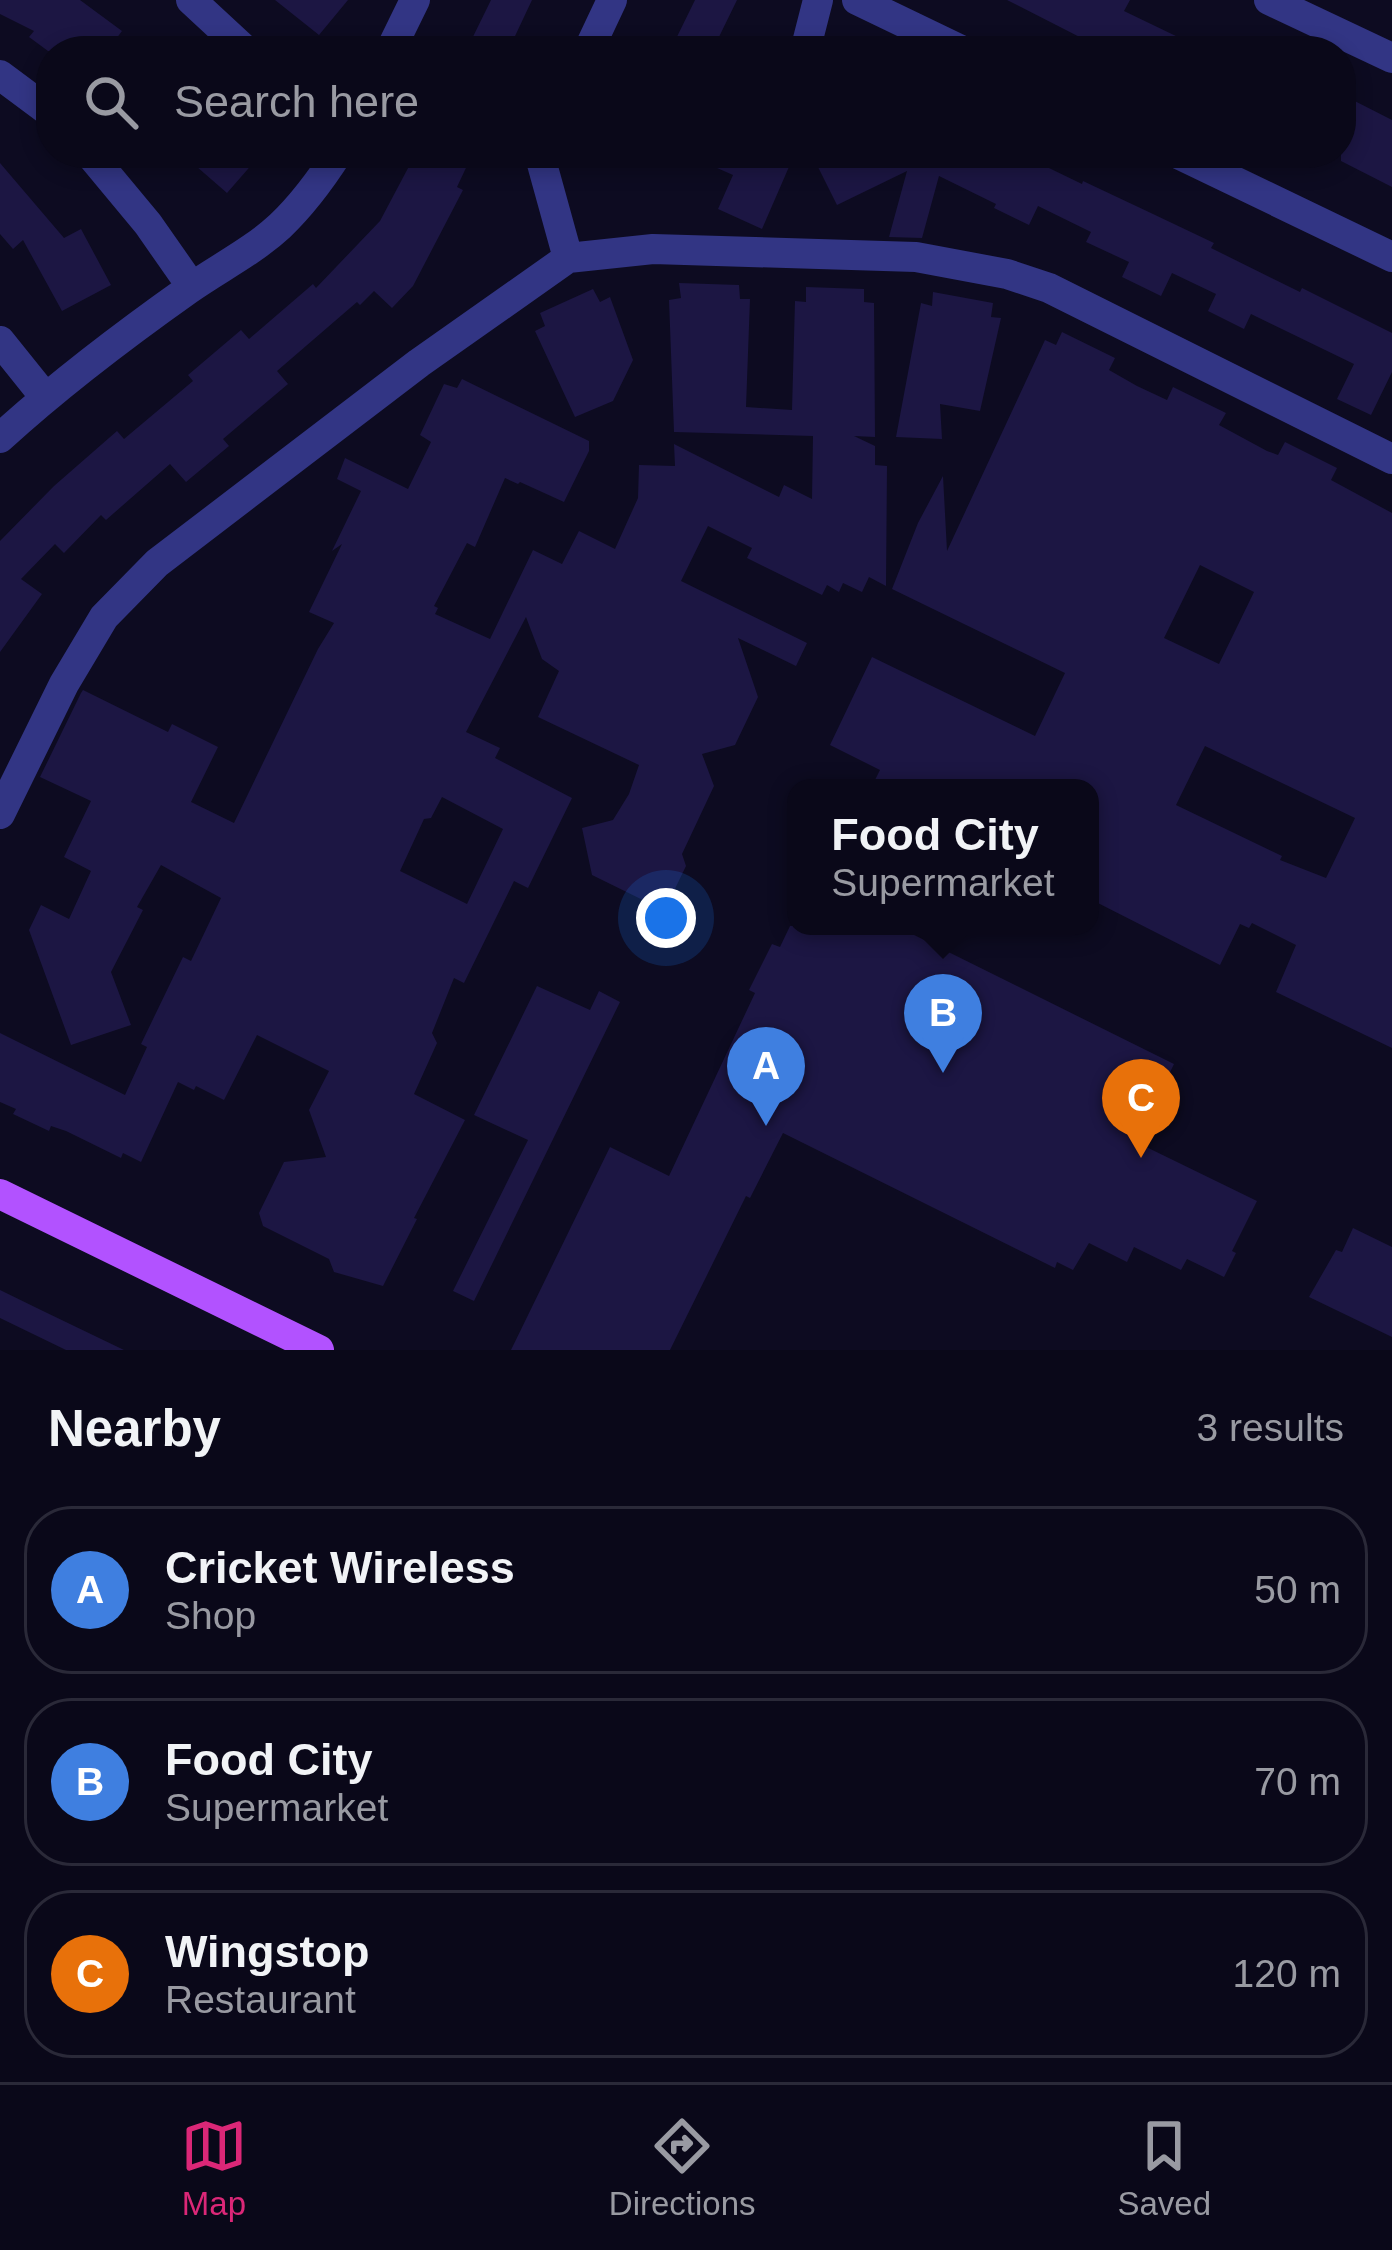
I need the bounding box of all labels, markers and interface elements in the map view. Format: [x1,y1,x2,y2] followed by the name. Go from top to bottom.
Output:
[36,36,1356,168] search box
[78,69,144,135] icon: search
[174,76,419,127] text: Search here
[787,779,1099,935] popup
[831,809,1039,860] text: Food City
[831,861,1055,904] text: Supermarket
[636,888,696,948] your location
[904,974,982,1073] pin: B
[727,1027,805,1126] pin: A
[1102,1059,1180,1158] pin: C
[48,1400,221,1457] text: Nearby
[1197,1406,1344,1449] text: 3 results
[165,1542,515,1593] text: Cricket Wireless
[76,1568,104,1611] text: A
[1254,1568,1341,1611] text: 50 m
[165,1594,256,1637] text: Shop
[165,1734,372,1785] text: Food City
[76,1760,104,1803] text: B
[1254,1760,1341,1803] text: 70 m
[165,1786,388,1829] text: Supermarket
[165,1926,370,1977] text: Wingstop
[76,1952,104,1995] text: C
[1233,1952,1341,1995] text: 120 m
[165,1978,356,2021] text: Restaurant
[181,2113,247,2223] tab: Map
[609,2113,756,2223] tab: Directions
[1117,2113,1211,2223] tab: Saved

